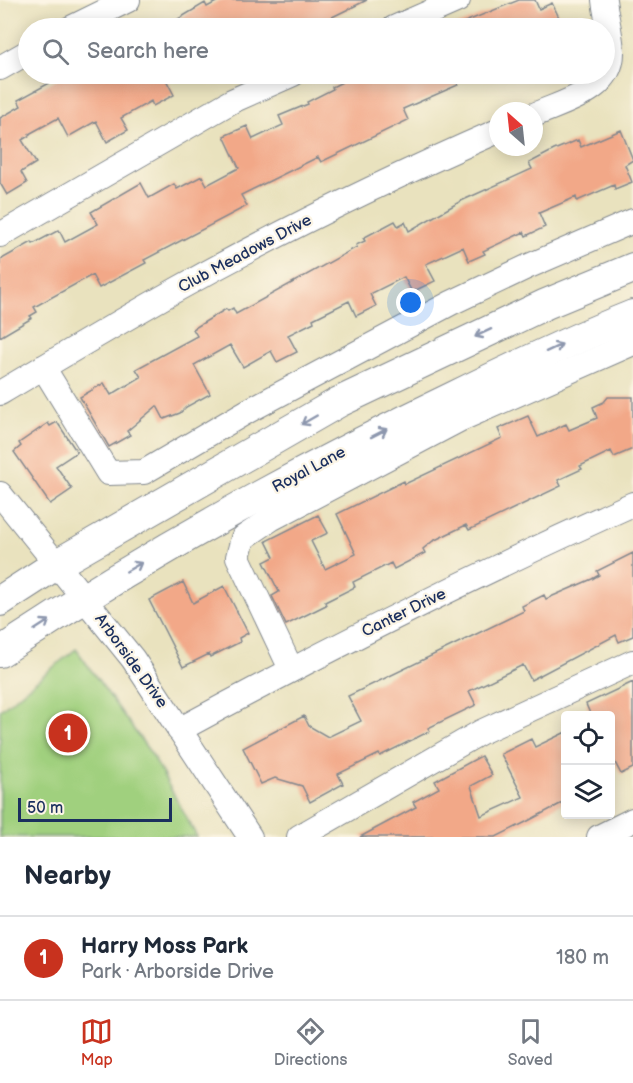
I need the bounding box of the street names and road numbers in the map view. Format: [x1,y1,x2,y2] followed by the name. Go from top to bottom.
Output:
[175,211,315,297] street label: Club Meadows Drive
[269,443,349,497] street label: Royal Lane
[359,584,450,642] street label: Canter Drive
[90,610,172,712] street label: Arborside Drive

